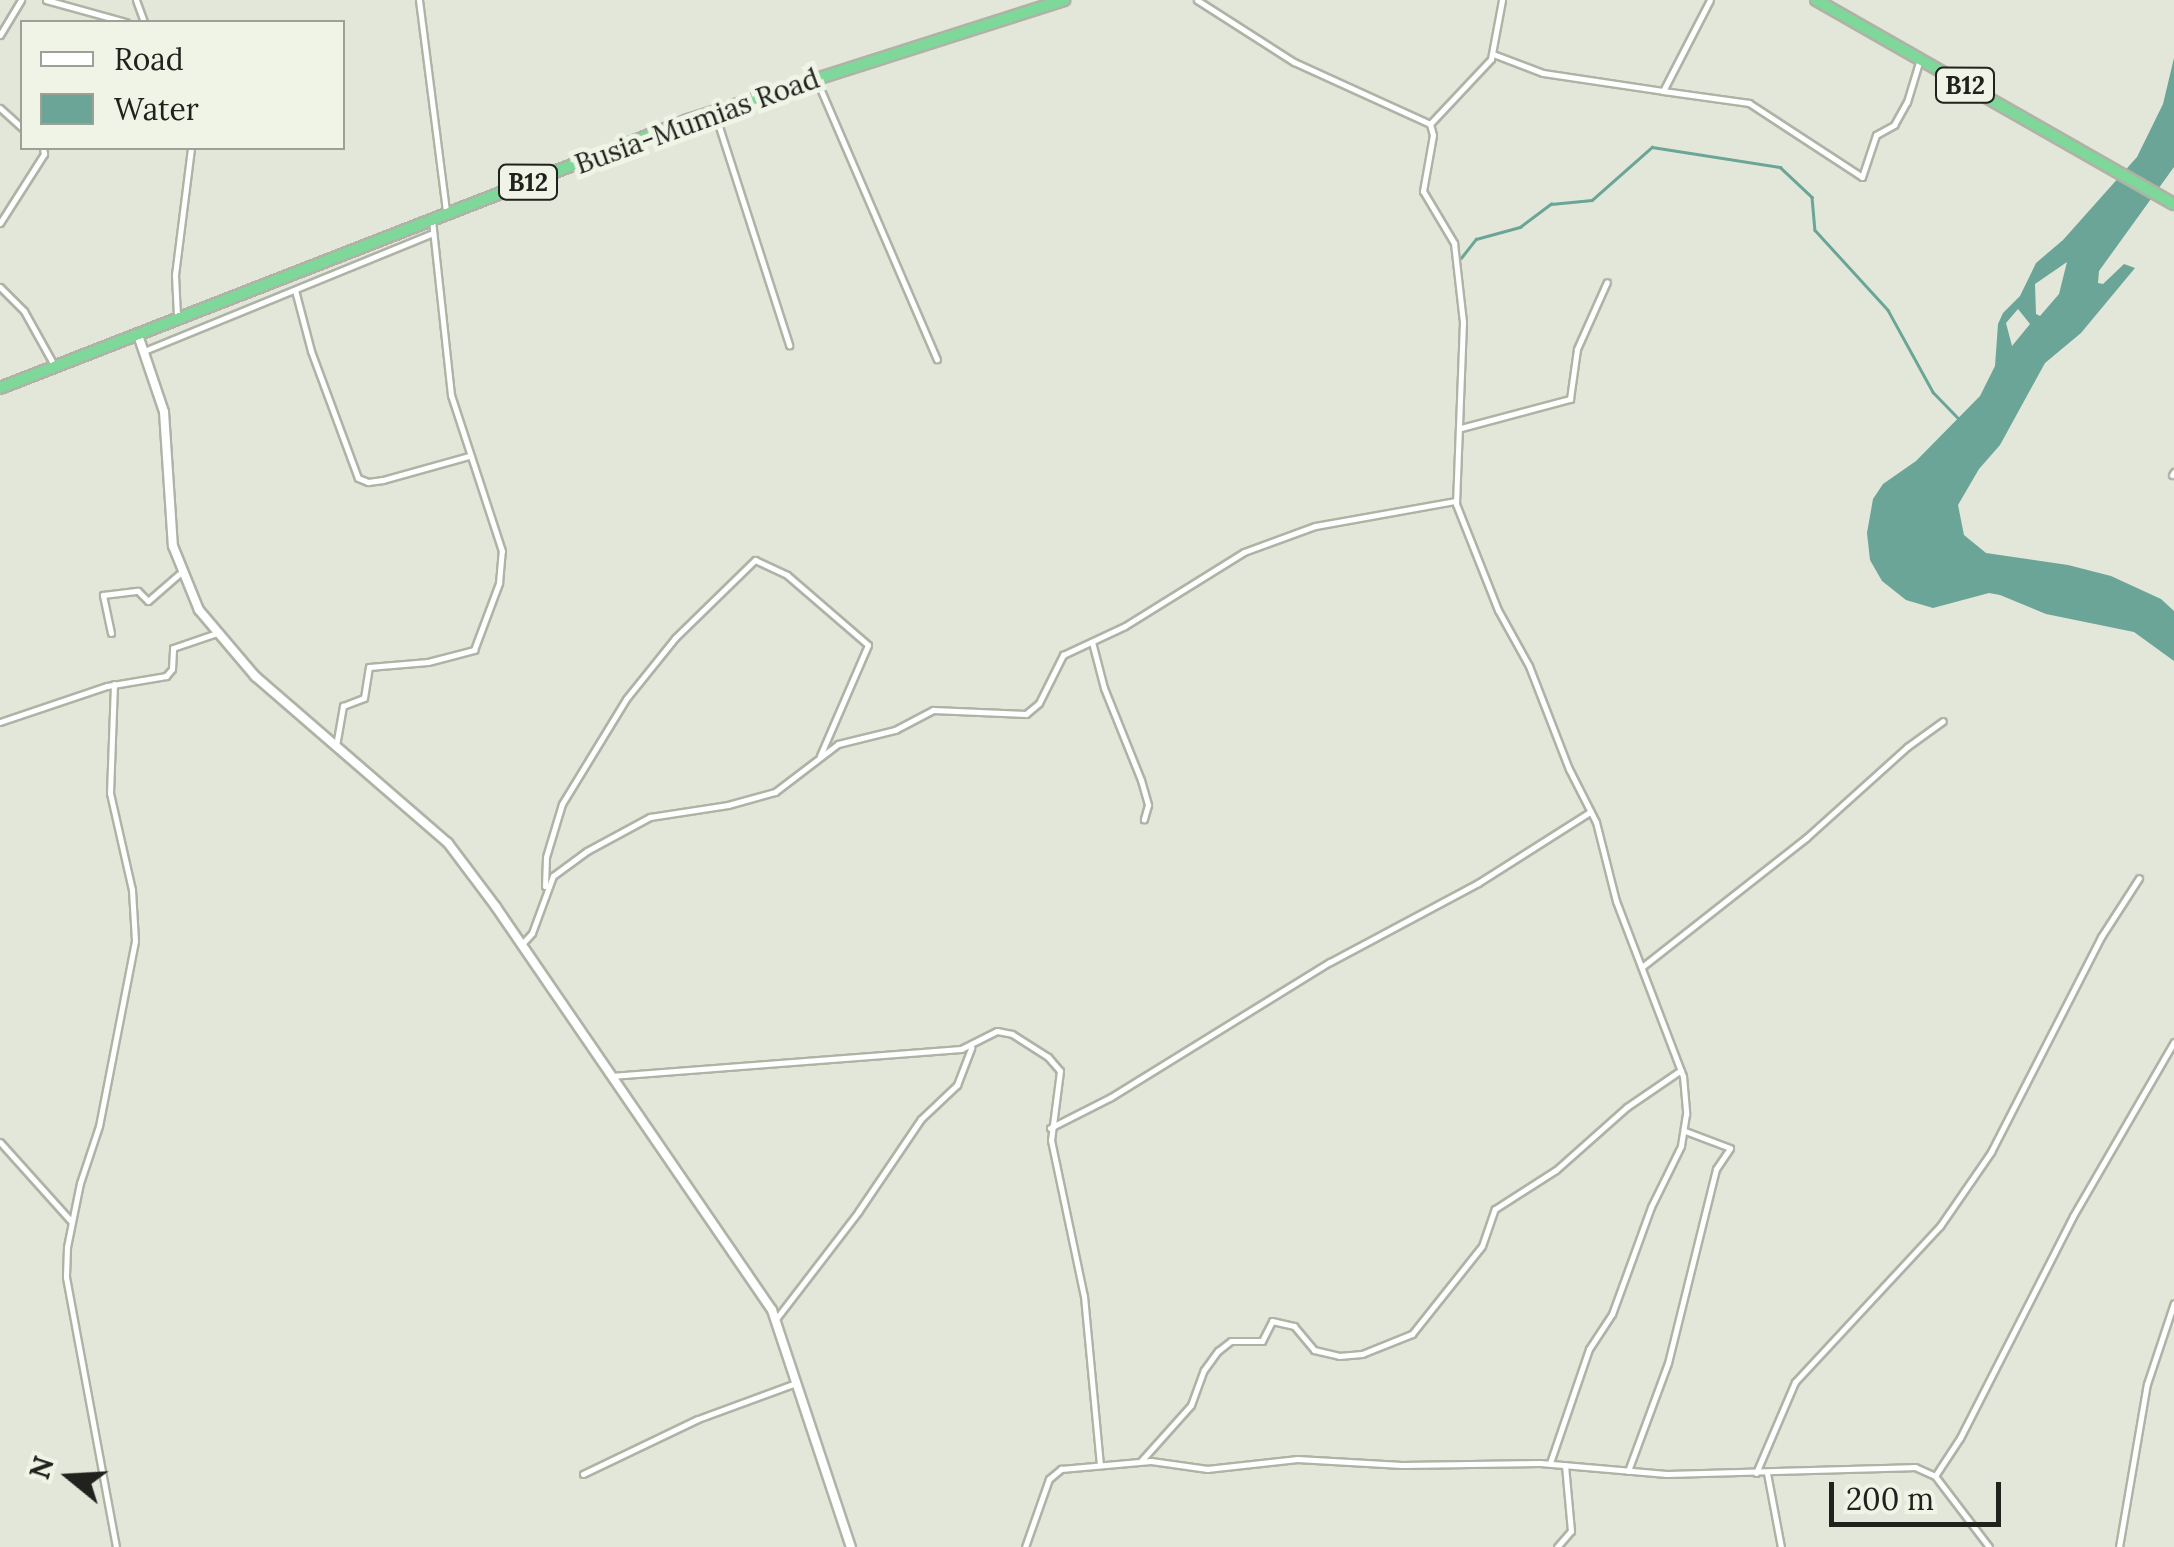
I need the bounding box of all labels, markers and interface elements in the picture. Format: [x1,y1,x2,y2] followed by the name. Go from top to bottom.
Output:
[20,20,345,150] legend
[114,40,184,78] text: Road
[570,61,824,181] street label: Busia-Mumias Road
[1935,65,1995,105] road number: B12
[114,90,199,128] text: Water
[498,162,558,202] road number: B12
[20,1427,120,1527] north arrow
[21,1452,62,1484] text: N
[1834,1462,2006,1524] scale bar
[1846,1480,1934,1518] text: 200 m

